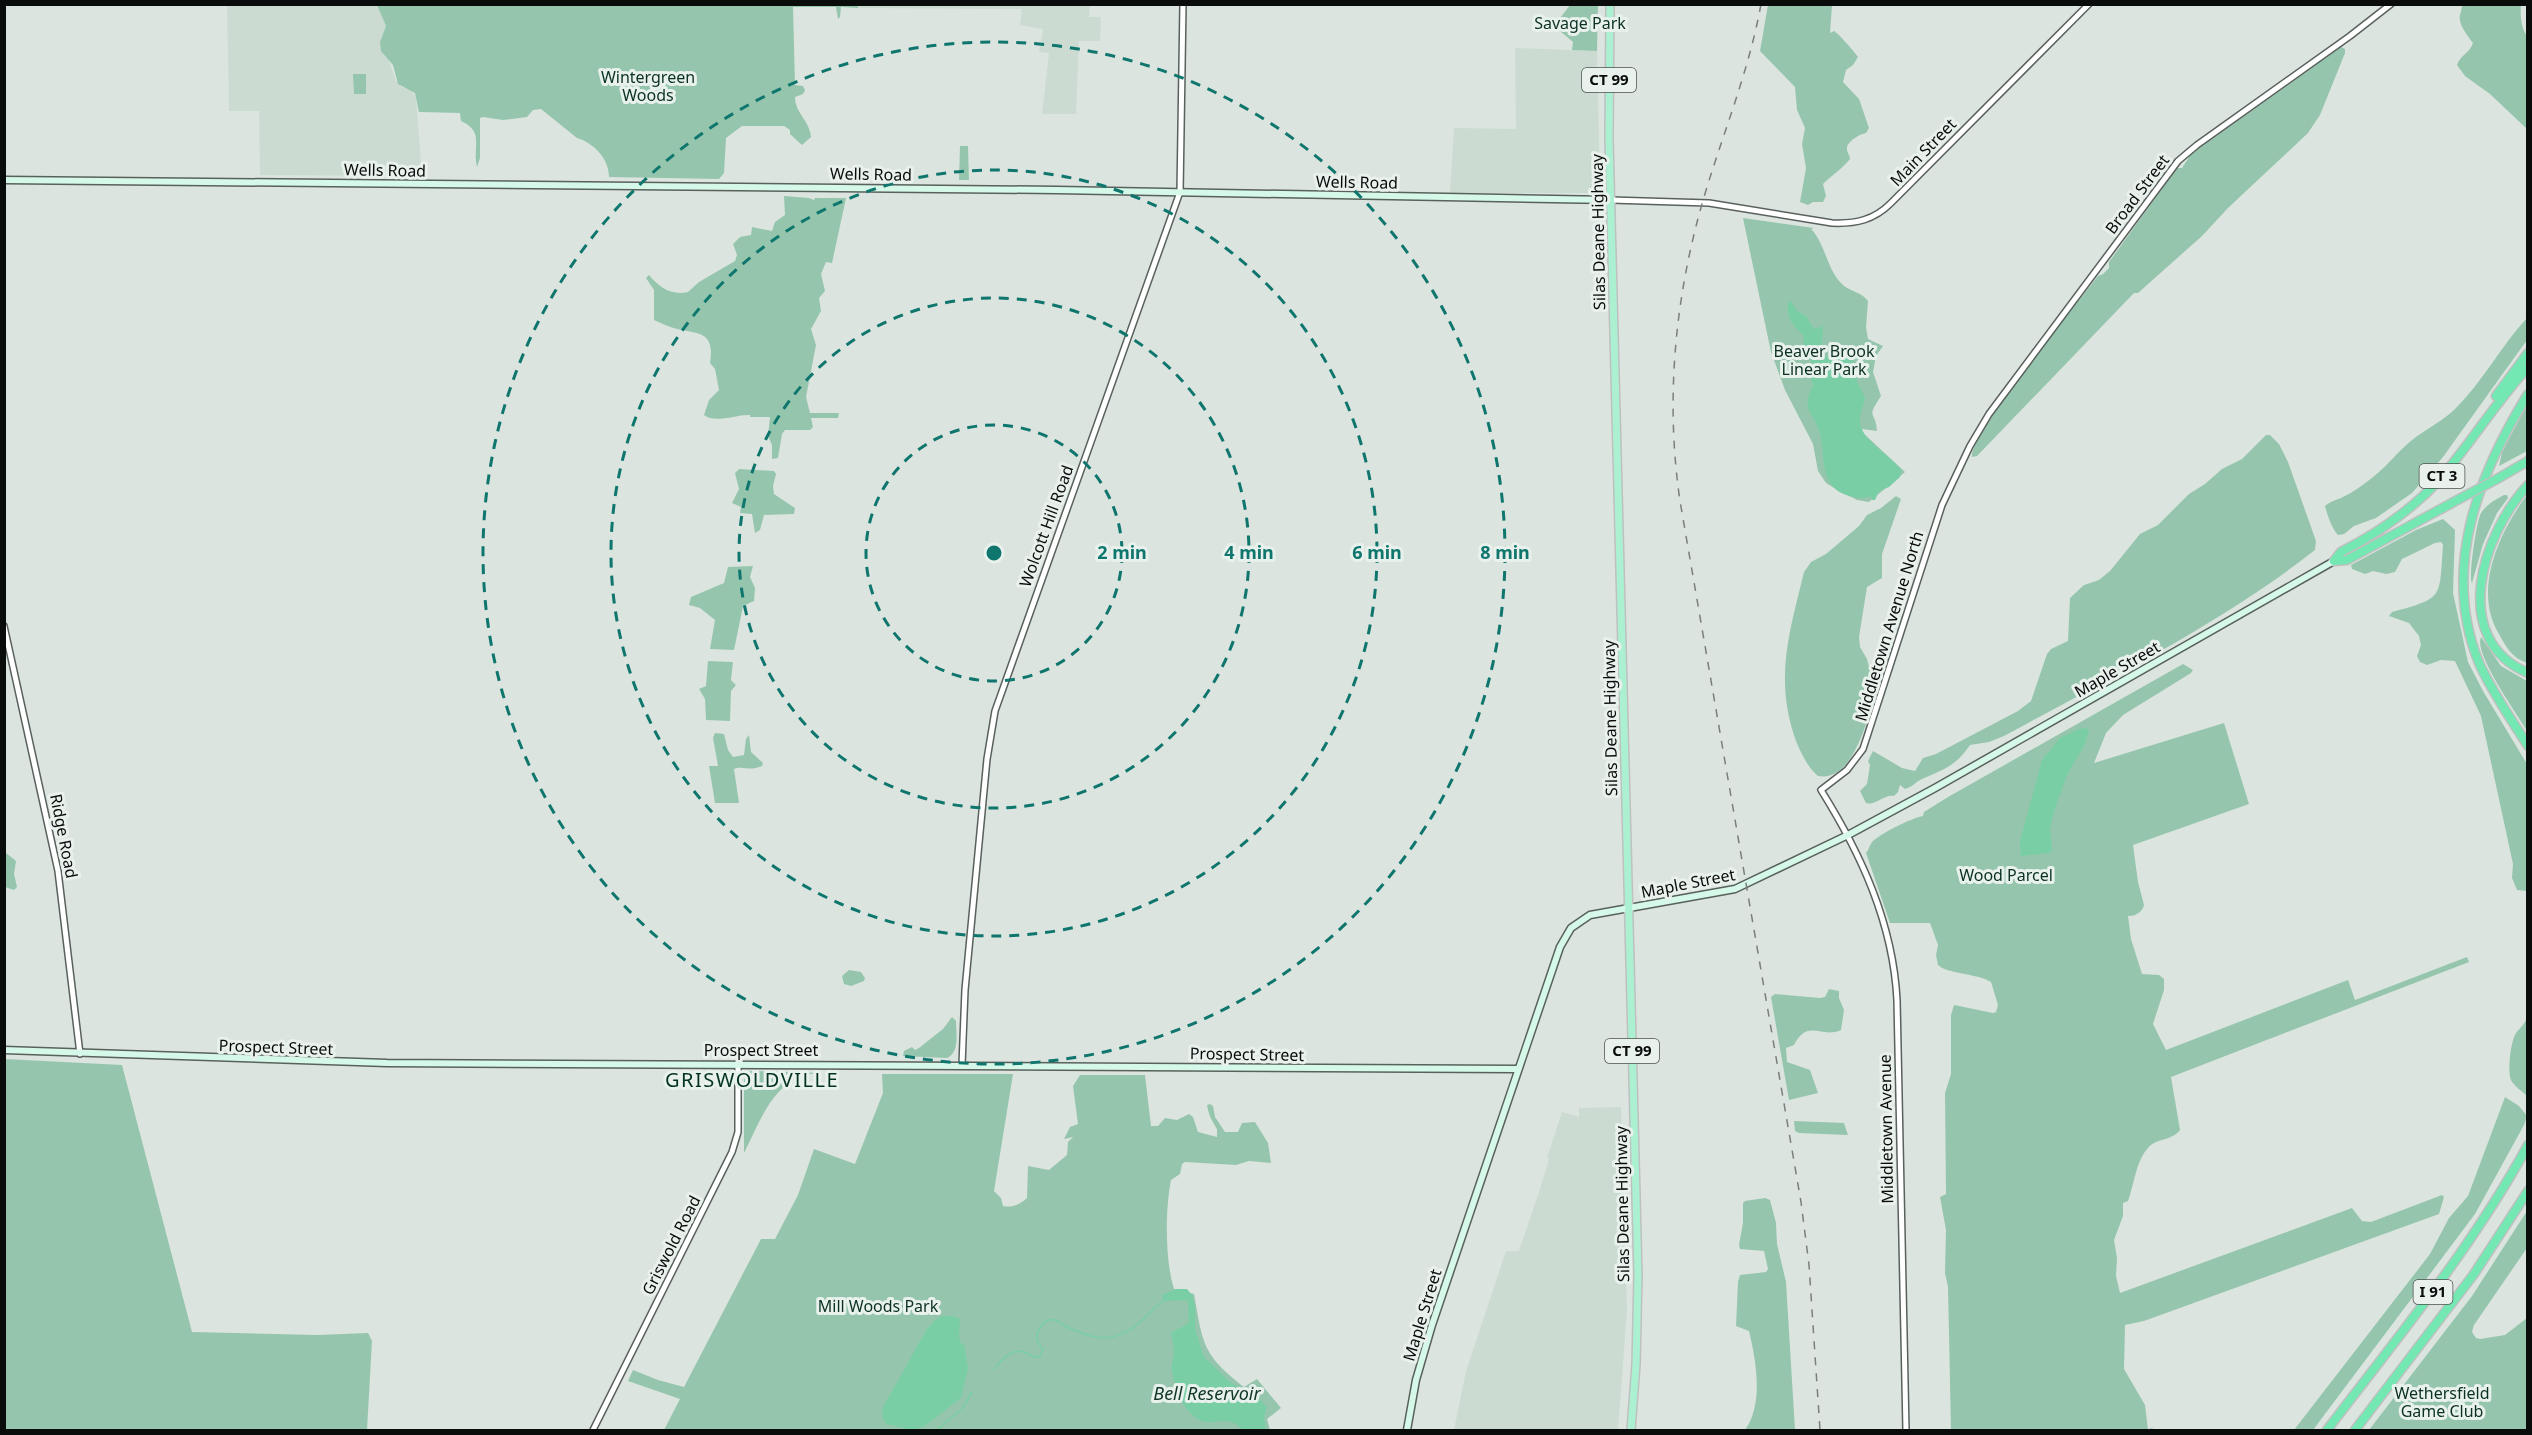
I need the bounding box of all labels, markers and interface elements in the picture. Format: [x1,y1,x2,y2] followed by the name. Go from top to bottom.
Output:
[1534,12,1626,34] park label: Savage Park
[601,66,695,106] park label: Wintergreen Woods
[1582,68,1636,92] road number: CT 99
[1885,113,1961,191] street label: Main Street
[2100,150,2174,238] street label: Broad Street
[1586,153,1610,310] street label: Silas Deane Highway
[344,158,426,182] street label: Wells Road
[830,162,912,186] street label: Wells Road
[1316,170,1398,194] street label: Wells Road
[1774,340,1875,380] park label: Beaver Brook Linear Park
[1014,462,1078,590] street label: Wolcott Hill Road
[2420,464,2464,488] road number: CT 3
[1850,528,1928,724] street label: Middletown Avenue North
[1097,540,1147,564] text: 2 min
[1224,540,1274,564] text: 4 min
[1352,540,1402,564] text: 6 min
[1480,540,1530,564] text: 8 min
[984,543,1004,563] centre of rings
[2070,636,2164,702] street label: Maple Street
[1598,639,1622,796] street label: Silas Deane Highway
[45,792,83,880] street label: Ridge Road
[1639,863,1737,903] street label: Maple Street
[1959,864,2053,886] park label: Wood Parcel
[218,1034,334,1060] street label: Prospect Street
[704,1039,818,1061] street label: Prospect Street
[1605,1039,1659,1063] road number: CT 99
[1190,1042,1305,1066] street label: Prospect Street
[1874,1054,1898,1204] street label: Middletown Avenue
[665,1066,839,1093] district label: GRISWOLDVILLE
[1610,1125,1634,1282] street label: Silas Deane Highway
[636,1191,706,1299] street label: Griswold Road
[1398,1266,1447,1364] street label: Maple Street
[2414,1280,2452,1304] road number: I 91
[818,1295,939,1317] park label: Mill Woods Park
[1153,1381,1261,1405] water label: Bell Reservoir
[2394,1382,2490,1422] park label: Wethersfield Game Club

